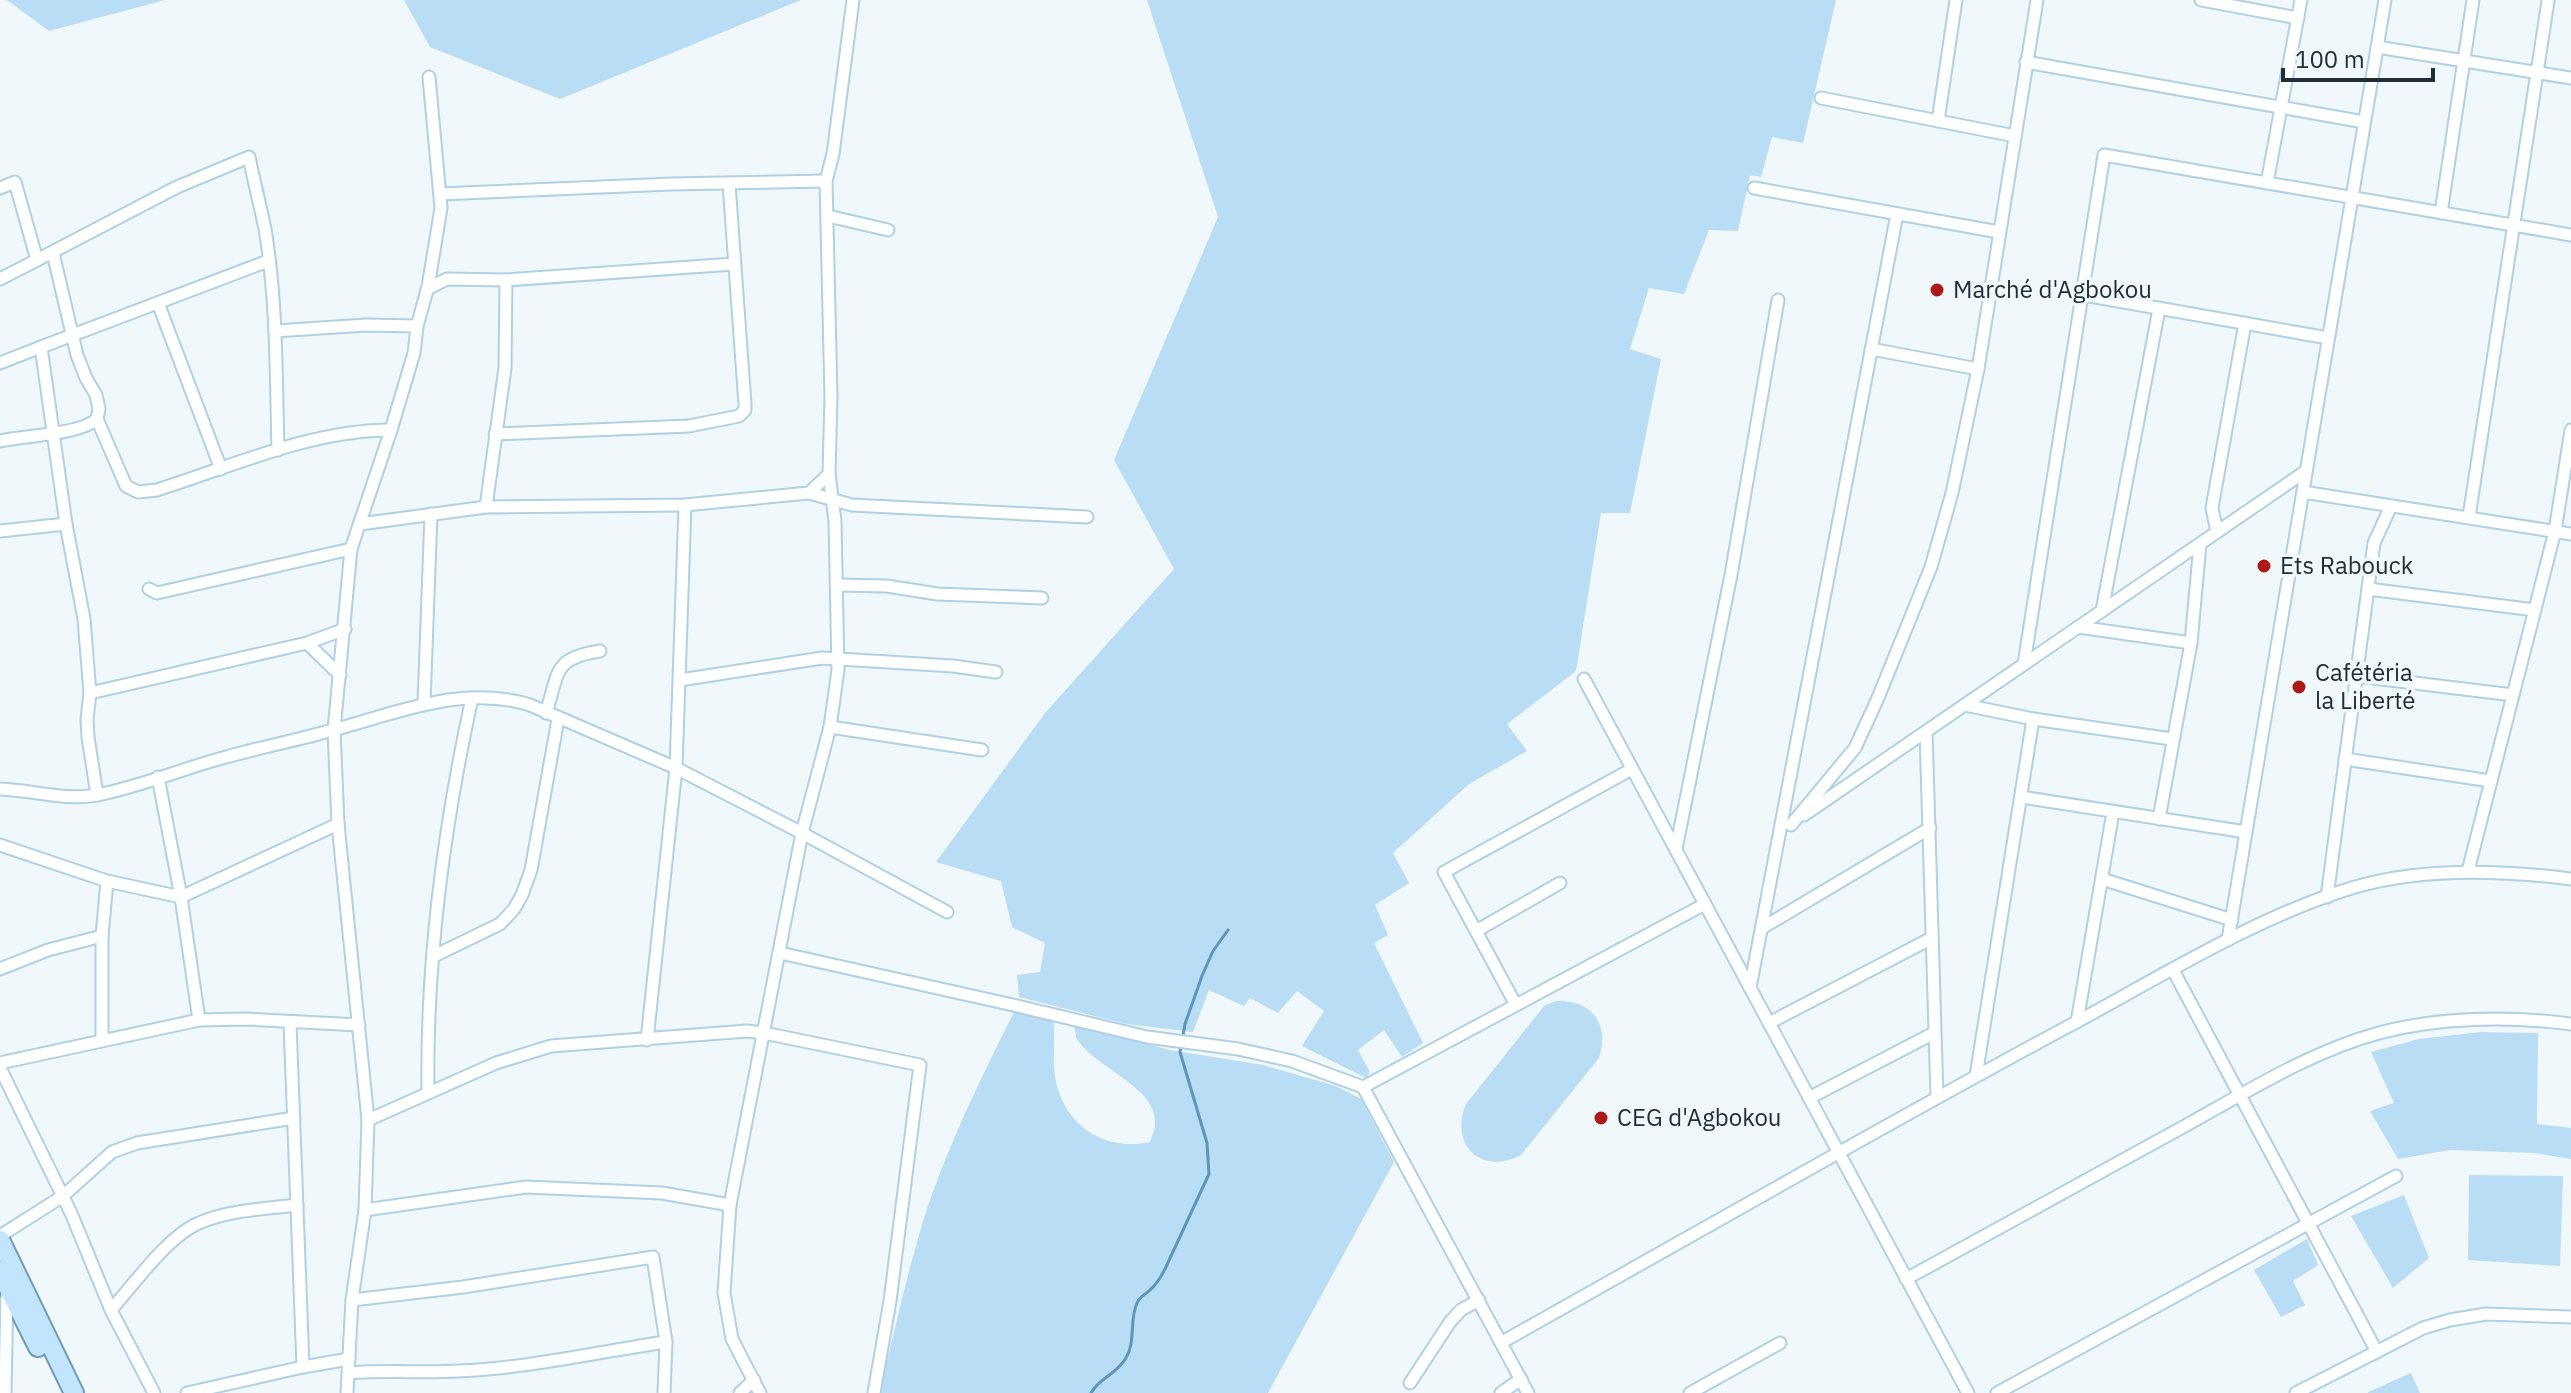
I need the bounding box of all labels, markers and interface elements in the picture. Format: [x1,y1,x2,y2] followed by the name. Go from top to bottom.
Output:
[2283,32,2433,82] scale bar
[2295,43,2365,75] text: 100 m
[1953,273,2152,305] place label: Marché d'Agbokou
[1928,281,1946,299] marker: Marché d'Agbokou
[2280,549,2414,581] place label: Ets Rabouck
[2255,557,2273,575] marker: Ets Rabouck
[2315,656,2416,716] place label: Cafétéria la Liberté
[2290,678,2308,696] marker: Cafétéria la Liberté
[1617,1101,1782,1133] place label: CEG d'Agbokou
[1592,1109,1610,1127] marker: CEG d'Agbokou

